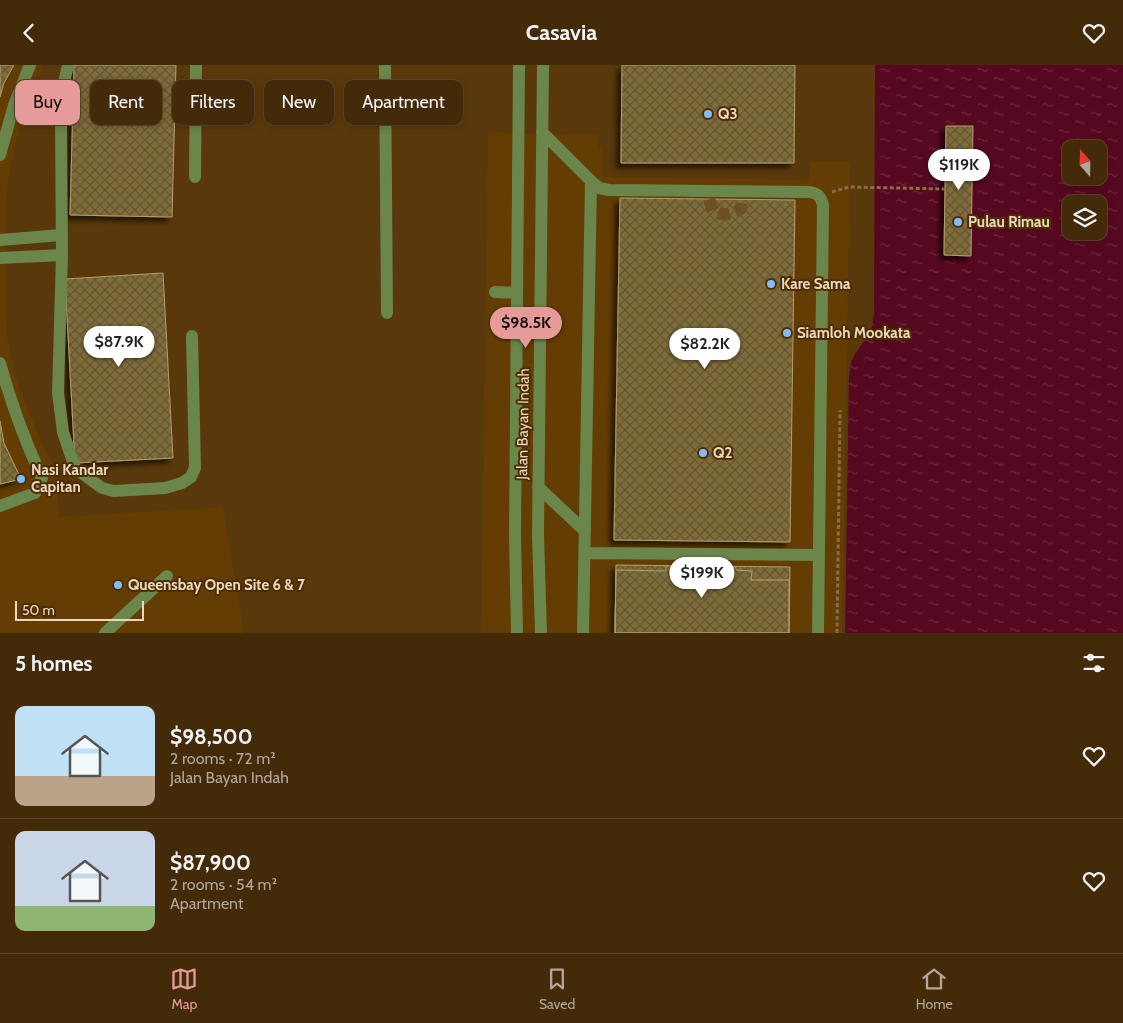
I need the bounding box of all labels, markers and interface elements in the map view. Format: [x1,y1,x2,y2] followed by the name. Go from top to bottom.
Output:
[15,19,43,47] icon: back
[526,19,597,46] text: Casavia
[1080,19,1108,47] icon: heart
[15,80,80,125] chip: Buy
[90,80,162,125] chip: Rent
[172,80,254,125] chip: Filters
[264,80,334,125] chip: New
[344,80,463,125] chip: Apartment
[718,105,738,123] place label: Q3
[702,108,714,120] marker: Q3
[1062,140,1108,185] north arrow
[1062,140,1107,240] map controls
[924,149,994,191] pin: $119K
[939,155,979,174] text: $119K
[1062,195,1107,240] button: layers
[968,213,1050,231] place label: Pulau Rimau
[952,216,964,228] marker: Pulau Rimau
[781,275,851,293] place label: Kare Sama
[765,278,777,290] marker: Kare Sama
[485,307,567,349] pin: $98.5K
[501,313,551,332] text: $98.5K
[797,324,911,342] place label: Siamloh Mookata
[78,325,160,368] pin: $87.9K
[664,327,746,370] pin: $82.2K
[781,327,793,339] marker: Siamloh Mookata
[95,332,143,351] text: $87.9K
[680,334,730,353] text: $82.2K
[513,368,533,481] street label: Jalan Bayan Indah
[713,444,732,462] place label: Q2
[697,447,709,459] marker: Q2
[31,461,108,496] place label: Nasi Kandar Capitan
[15,473,27,485] marker: Nasi Kandar Capitan
[667,557,737,599] pin: $199K
[680,563,724,582] text: $199K
[128,576,305,594] place label: Queensbay Open Site 6 & 7
[112,579,124,591] marker: Queensbay Open Site 6 & 7
[15,598,144,621] scale bar
[22,601,55,619] text: 50 m
[1080,649,1108,677] icon: filters
[15,651,93,676] text: 5 homes
[170,724,252,749] text: $98,500
[55,726,115,786] icon: home
[1080,742,1108,770] icon: heart
[170,749,275,768] text: 2 rooms · 72 m²
[170,768,289,787] text: Jalan Bayan Indah
[170,850,251,875] text: $87,900
[55,851,115,911] icon: home
[1080,867,1108,895] icon: heart
[170,875,277,894] text: 2 rooms · 54 m²
[170,894,243,913] text: Apartment
[170,965,198,1013] tab: Map
[539,965,575,1013] tab: Saved
[916,965,953,1013] tab: Home

